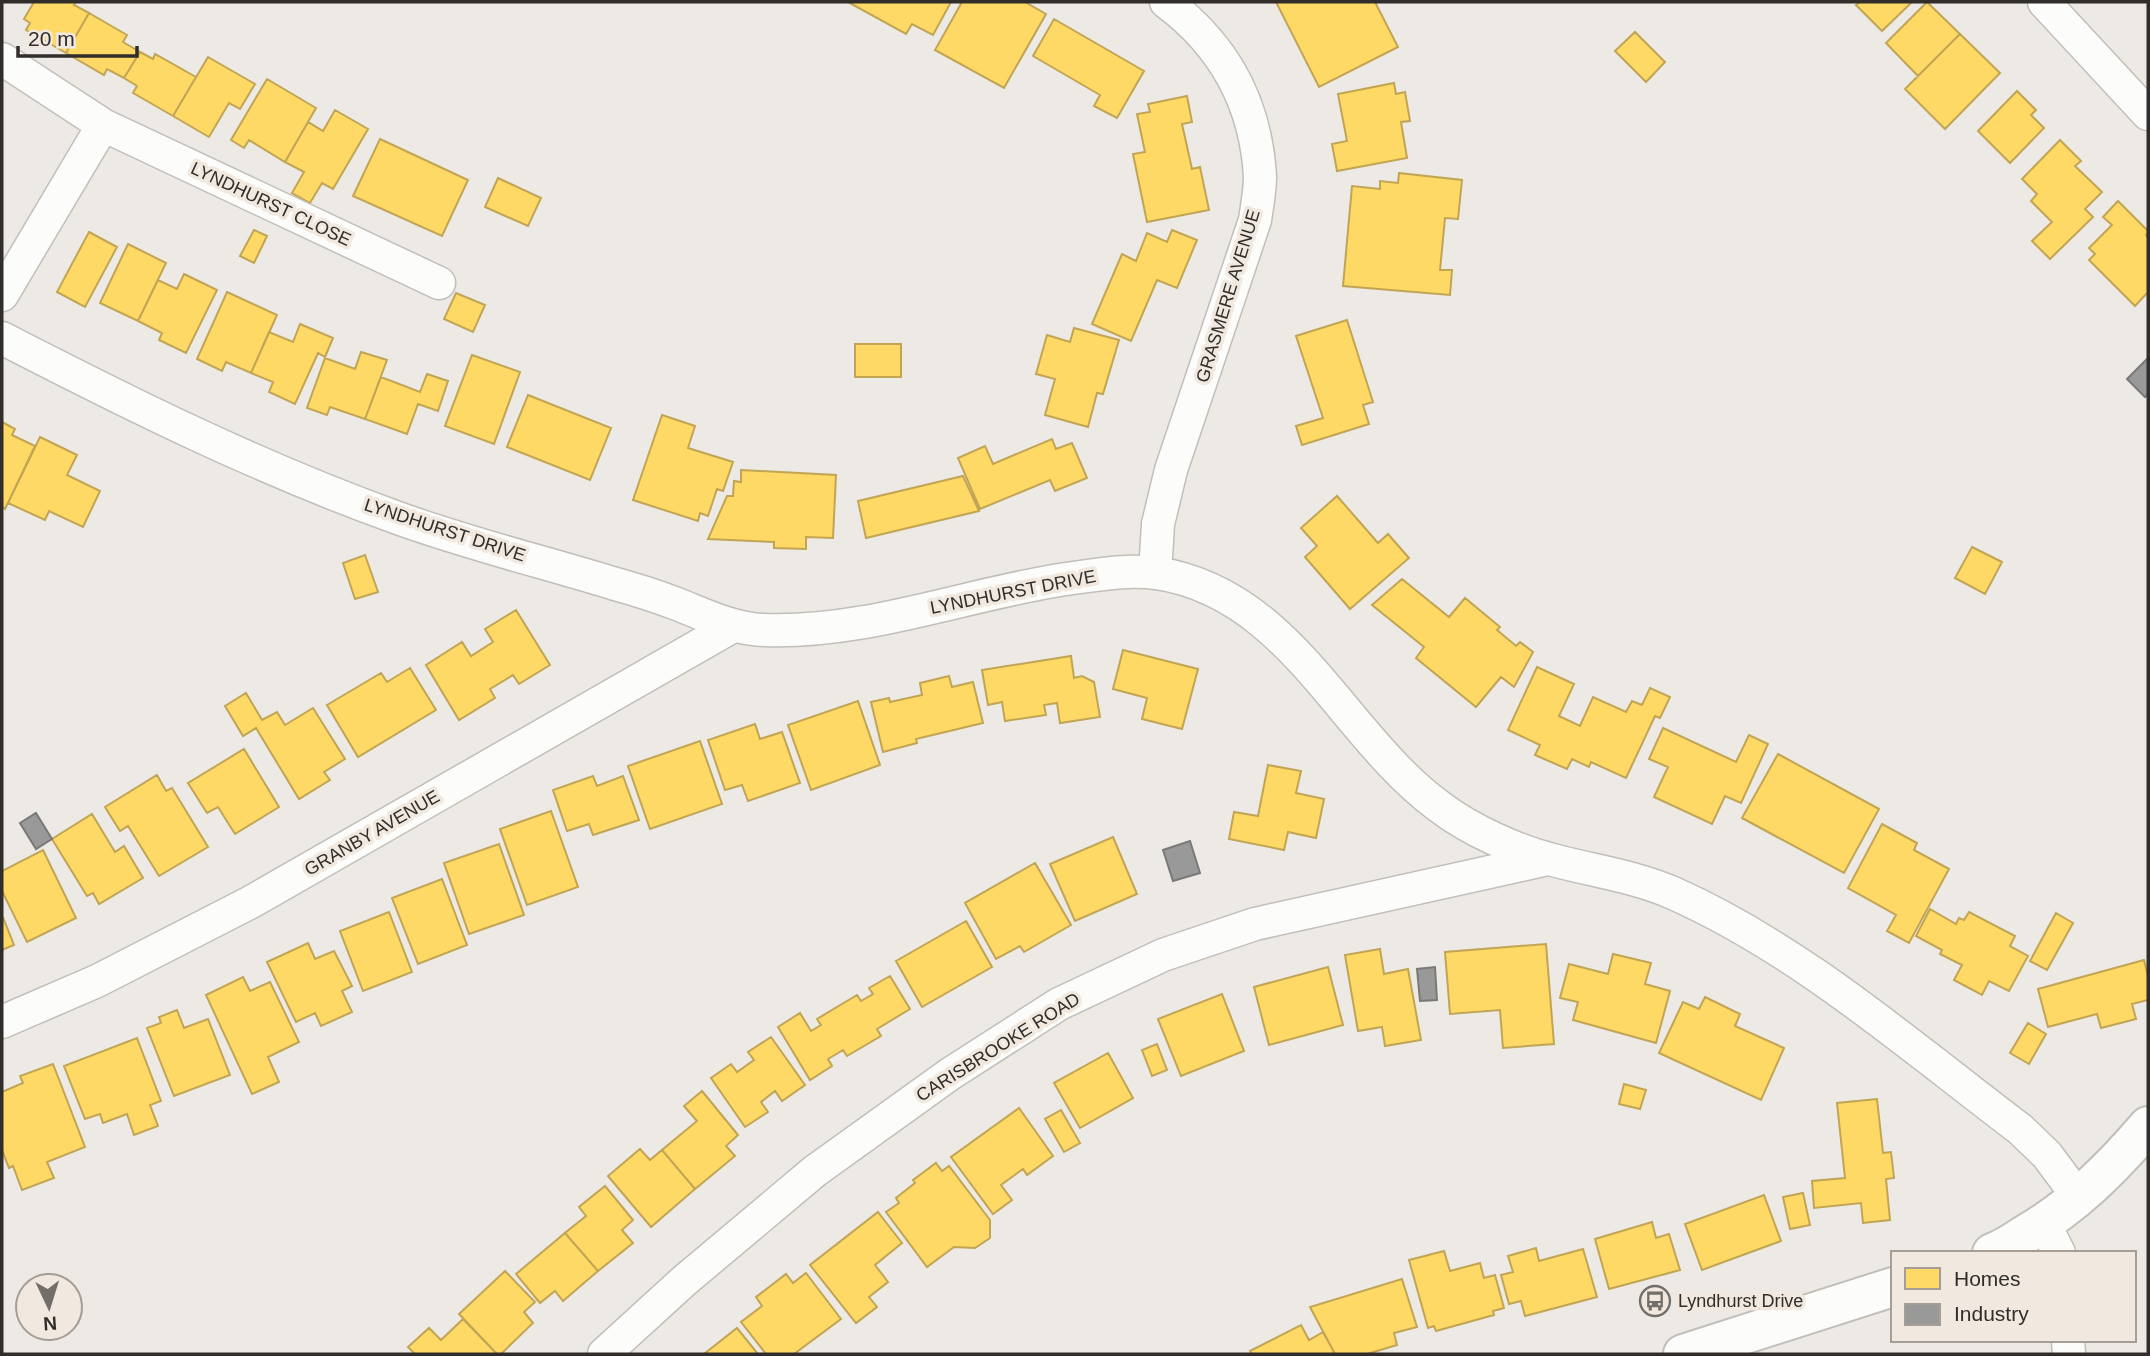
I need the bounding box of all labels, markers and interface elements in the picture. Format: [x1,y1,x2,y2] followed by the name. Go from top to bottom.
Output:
[18,14,136,58] scale bar
[28,27,75,50] text: 20 m
[188,158,354,250] street label: LYNDHURST CLOSE
[1192,207,1264,385] street label: GRASMERE AVENUE
[362,494,528,566] street label: LYNDHURST DRIVE
[928,566,1098,618] street label: LYNDHURST DRIVE
[301,786,443,880] street label: GRANBY AVENUE
[913,988,1083,1106] street label: CARISBROOKE ROAD
[1891,1251,2136,1342] legend
[1954,1267,2021,1290] text: Homes
[14,1272,84,1342] north arrow
[1638,1284,1672,1318] bus stop icon: Lyndhurst Drive
[1678,1291,1803,1311] place label: Lyndhurst Drive
[1954,1302,2029,1325] text: Industry
[43,1313,58,1334] text: N

